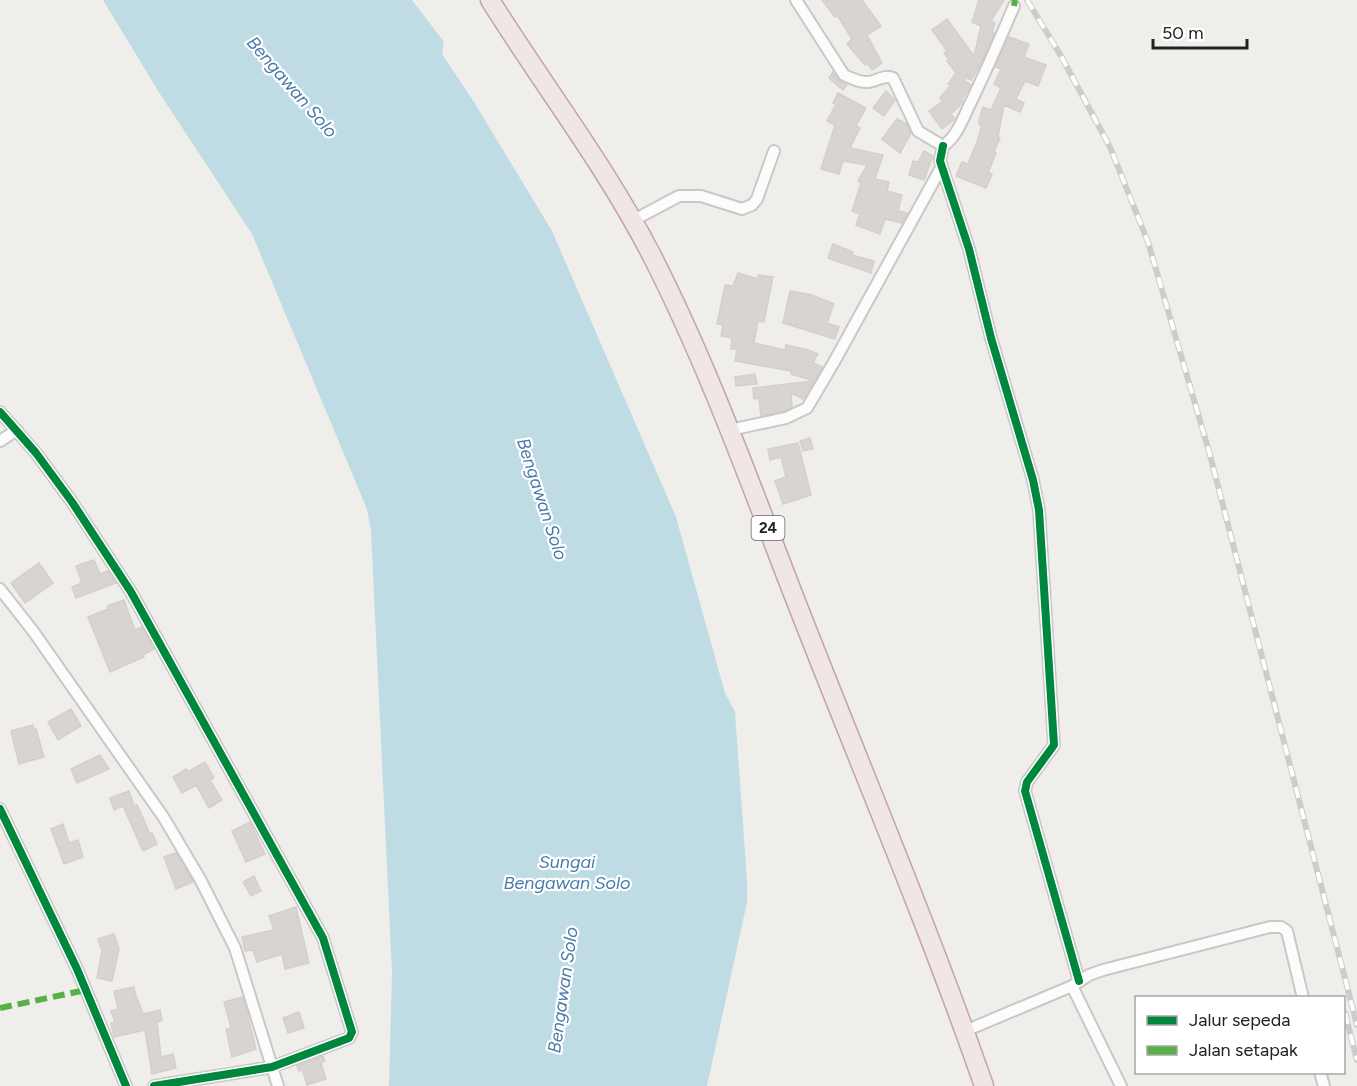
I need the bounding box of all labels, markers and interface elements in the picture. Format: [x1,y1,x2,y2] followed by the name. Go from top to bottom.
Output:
[1153,12,1248,50] scale bar
[1162,22,1204,44] text: 50 m
[242,32,342,142] water label: Bengawan Solo
[512,435,572,563] water label: Bengawan Solo
[752,516,784,540] road number: 24
[504,851,630,894] water label: Sungai Bengawan Solo
[543,926,583,1054] water label: Bengawan Solo
[1135,996,1345,1074] legend
[1189,1009,1290,1031] text: Jalur sepeda
[1189,1039,1298,1061] text: Jalan setapak

